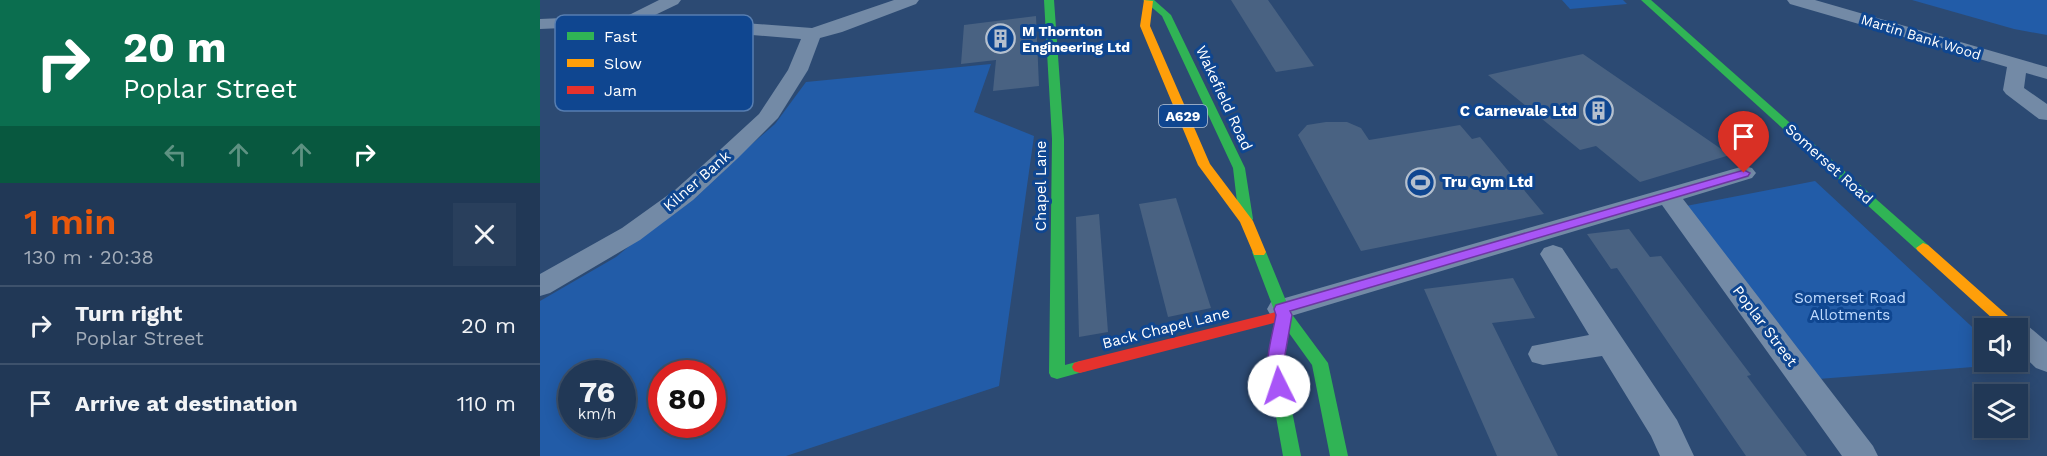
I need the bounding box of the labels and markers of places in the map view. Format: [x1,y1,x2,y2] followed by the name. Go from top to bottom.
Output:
[985,23,1017,55] building icon: M Thornton Engineering Ltd
[1022,23,1130,55] place label: M Thornton Engineering Ltd
[1582,95,1614,127] building icon: C Carnevale Ltd
[1460,102,1577,120] place label: C Carnevale Ltd
[1718,111,1769,173] pin
[1405,166,1437,198] sports icon: Tru Gym Ltd
[1442,173,1533,191] place label: Tru Gym Ltd

